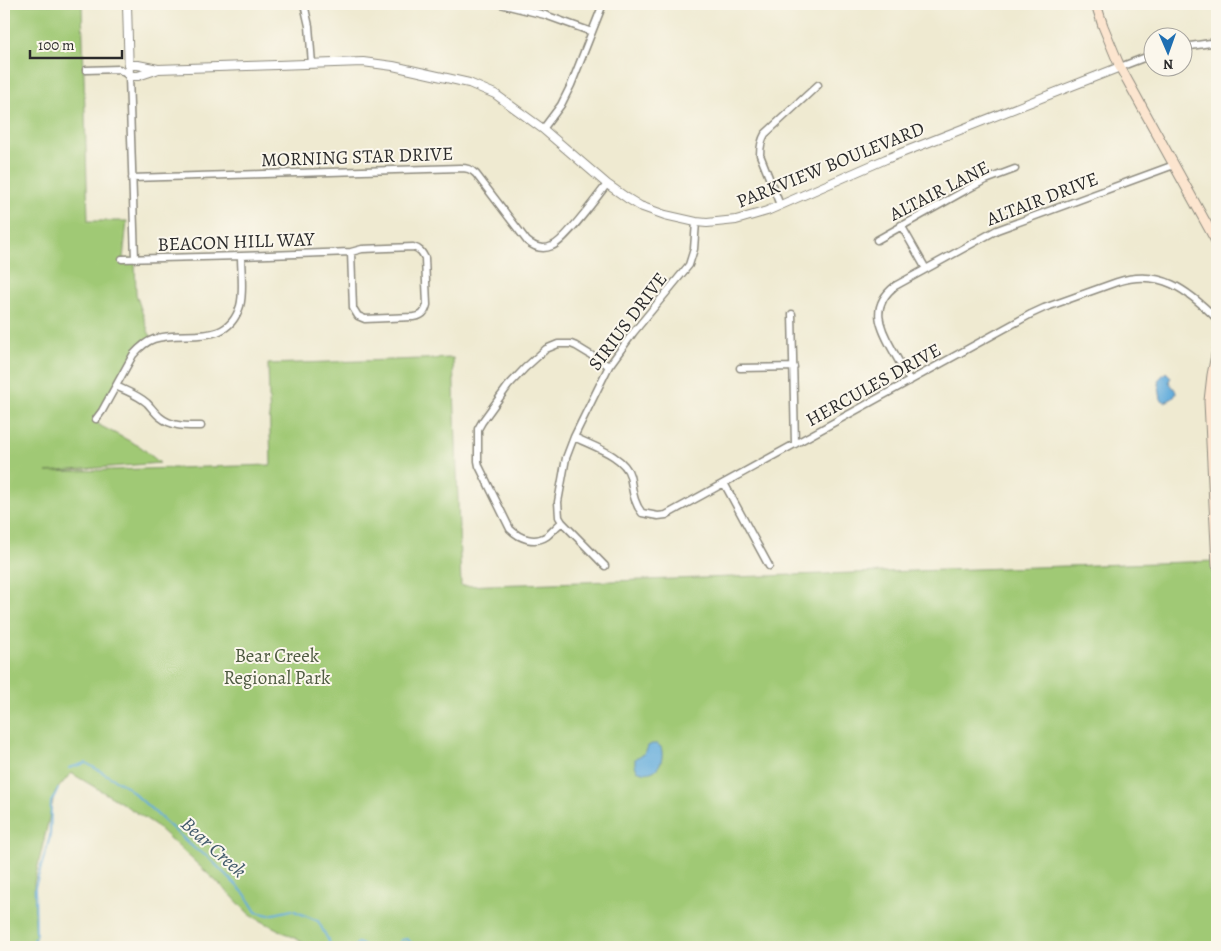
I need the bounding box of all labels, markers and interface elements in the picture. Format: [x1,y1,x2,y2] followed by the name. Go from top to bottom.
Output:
[30,28,122,60] scale bar
[1144,28,1194,78] north arrow
[38,35,75,55] text: 100 m
[1163,55,1174,74] text: N
[733,115,928,215] street label: PARKVIEW BOULEVARD
[260,141,454,173] street label: MORNING STAR DRIVE
[884,154,994,228] street label: ALTAIR LANE
[982,166,1102,233] street label: ALTAIR DRIVE
[157,226,316,258] street label: BEACON HILL WAY
[582,267,673,376] street label: SIRIUS DRIVE
[801,337,946,433] street label: HERCULES DRIVE
[223,643,331,691] park label: Bear Creek Regional Park
[175,811,252,884] water label: Bear Creek

